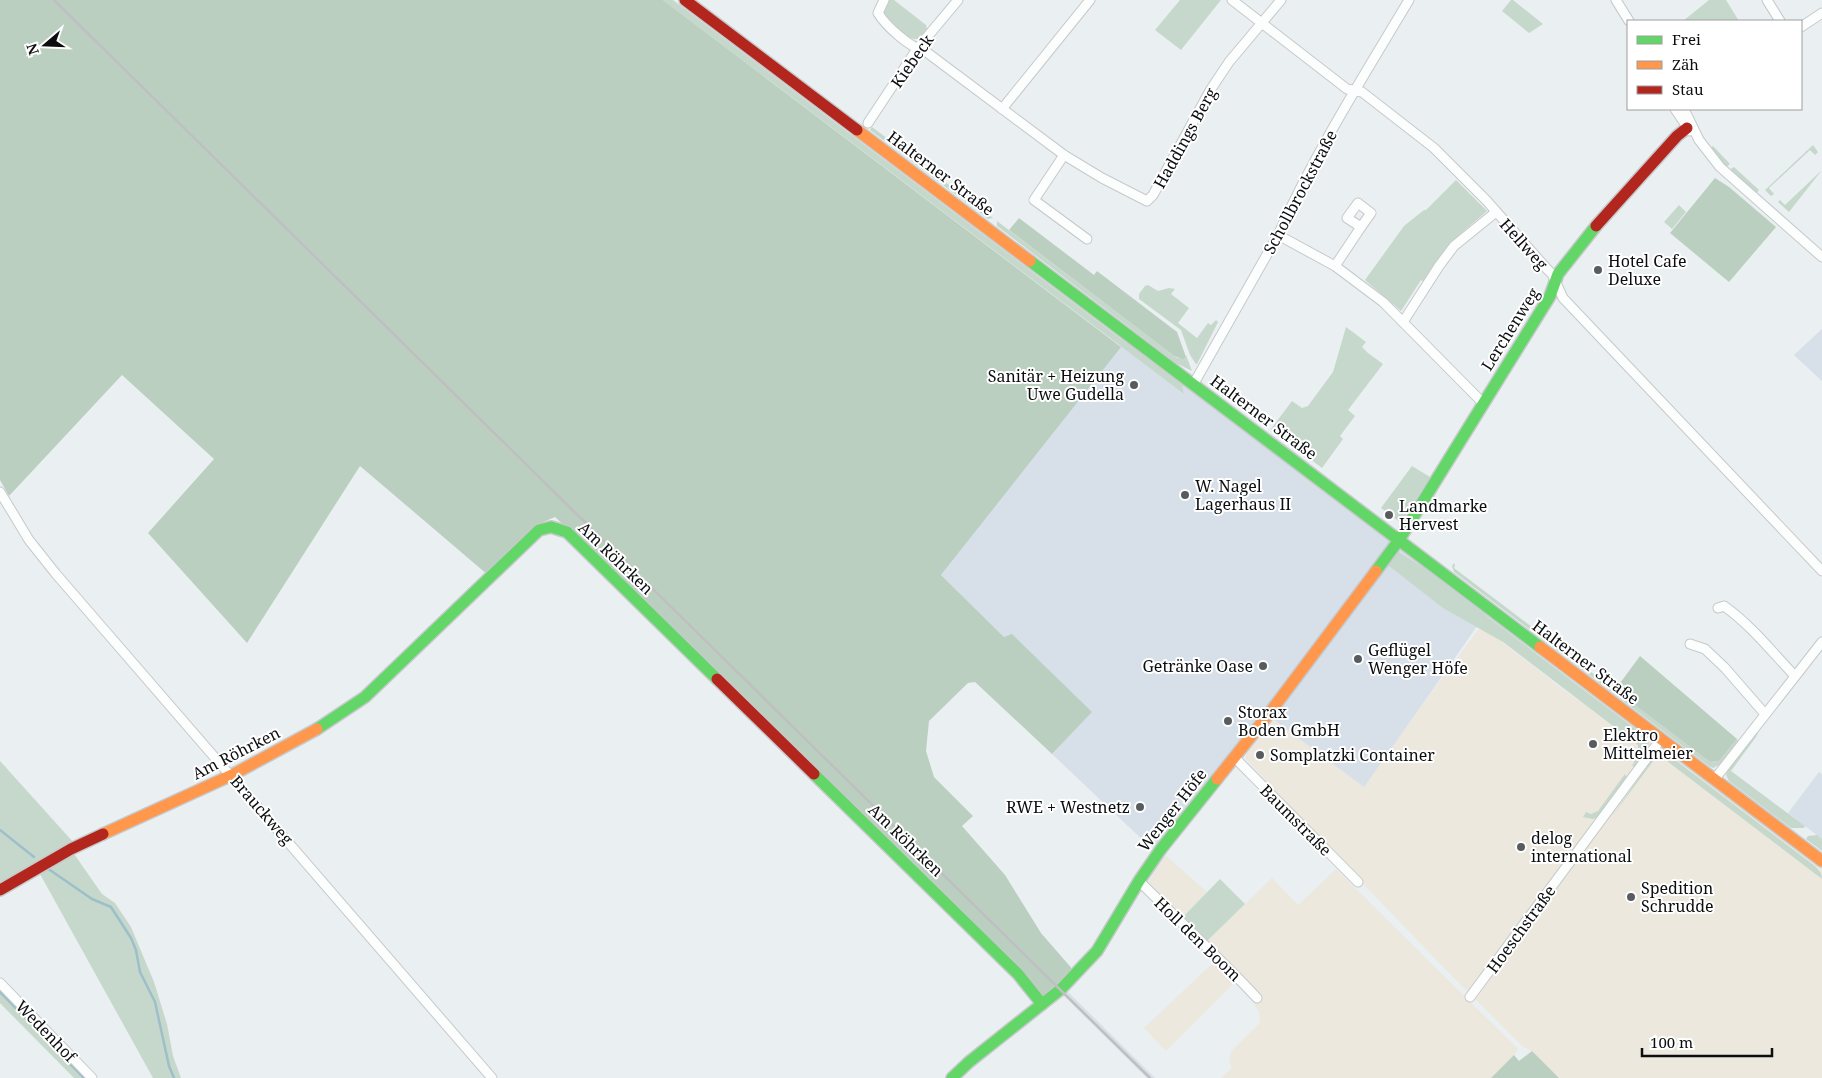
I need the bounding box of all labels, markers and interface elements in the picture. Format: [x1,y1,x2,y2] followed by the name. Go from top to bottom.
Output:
[20,20,70,70] north arrow
[1627,20,1802,110] legend
[886,29,939,92] street label: Kiebeck
[1672,29,1701,49] text: Frei
[21,41,43,58] text: N
[1672,54,1699,74] text: Zäh
[1672,79,1704,99] text: Stau
[1148,83,1222,192] street label: Haddings Berg
[883,126,999,220] street label: Halterner Straße
[1258,126,1342,258] street label: Schollbrockstraße
[1495,214,1553,275] street label: Hellweg
[1608,250,1687,290] place label: Hotel Cafe Deluxe
[1592,264,1604,276] marker: Hotel Cafe Deluxe
[1476,283,1544,375] street label: Lerchenweg
[988,365,1124,405] place label: Sanitär + Heizung Uwe Gudella
[1206,370,1322,464] street label: Halterner Straße
[1128,379,1140,391] marker: Sanitär + Heizung Uwe Gudella
[1195,475,1291,515] place label: W. Nagel Lagerhaus II
[1179,489,1191,501] marker: W. Nagel Lagerhaus II
[1399,495,1487,535] place label: Landmarke Hervest
[1383,509,1395,521] marker: Landmarke Hervest
[574,517,658,599] street label: Am Röhrken
[1528,615,1644,709] street label: Halterner Straße
[1368,639,1468,679] place label: Geflügel Wenger Höfe
[1352,653,1364,665] marker: Geflügel Wenger Höfe
[1142,655,1253,677] place label: Getränke Oase
[1257,660,1269,672] marker: Getränke Oase
[1238,701,1340,741] place label: Storax Boden GmbH
[1222,715,1234,727] marker: Storax Boden GmbH
[188,721,284,785] street label: Am Röhrken
[1603,724,1693,764] place label: Elektro Mittelmeier
[1587,738,1599,750] marker: Elektro Mittelmeier
[1270,744,1435,766] place label: Somplatzki Container
[1254,749,1266,761] marker: Somplatzki Container
[1133,764,1211,856] street label: Wenger Höfe
[226,771,298,850] street label: Brauckweg
[1255,779,1337,861] street label: Baumstraße
[1006,796,1130,818] place label: RWE + Westnetz
[864,799,948,881] street label: Am Röhrken
[1134,801,1146,813] marker: RWE + Westnetz
[1531,827,1632,867] place label: delog international
[1515,841,1527,853] marker: delog international
[1641,877,1714,917] place label: Spedition Schrudde
[1482,881,1560,977] street label: Hoeschstraße
[1625,891,1637,903] marker: Spedition Schrudde
[1150,892,1246,986] street label: Holl den Boom
[11,995,83,1068] street label: Wedenhof
[1642,1026,1772,1058] scale bar
[1650,1032,1693,1052] text: 100 m

